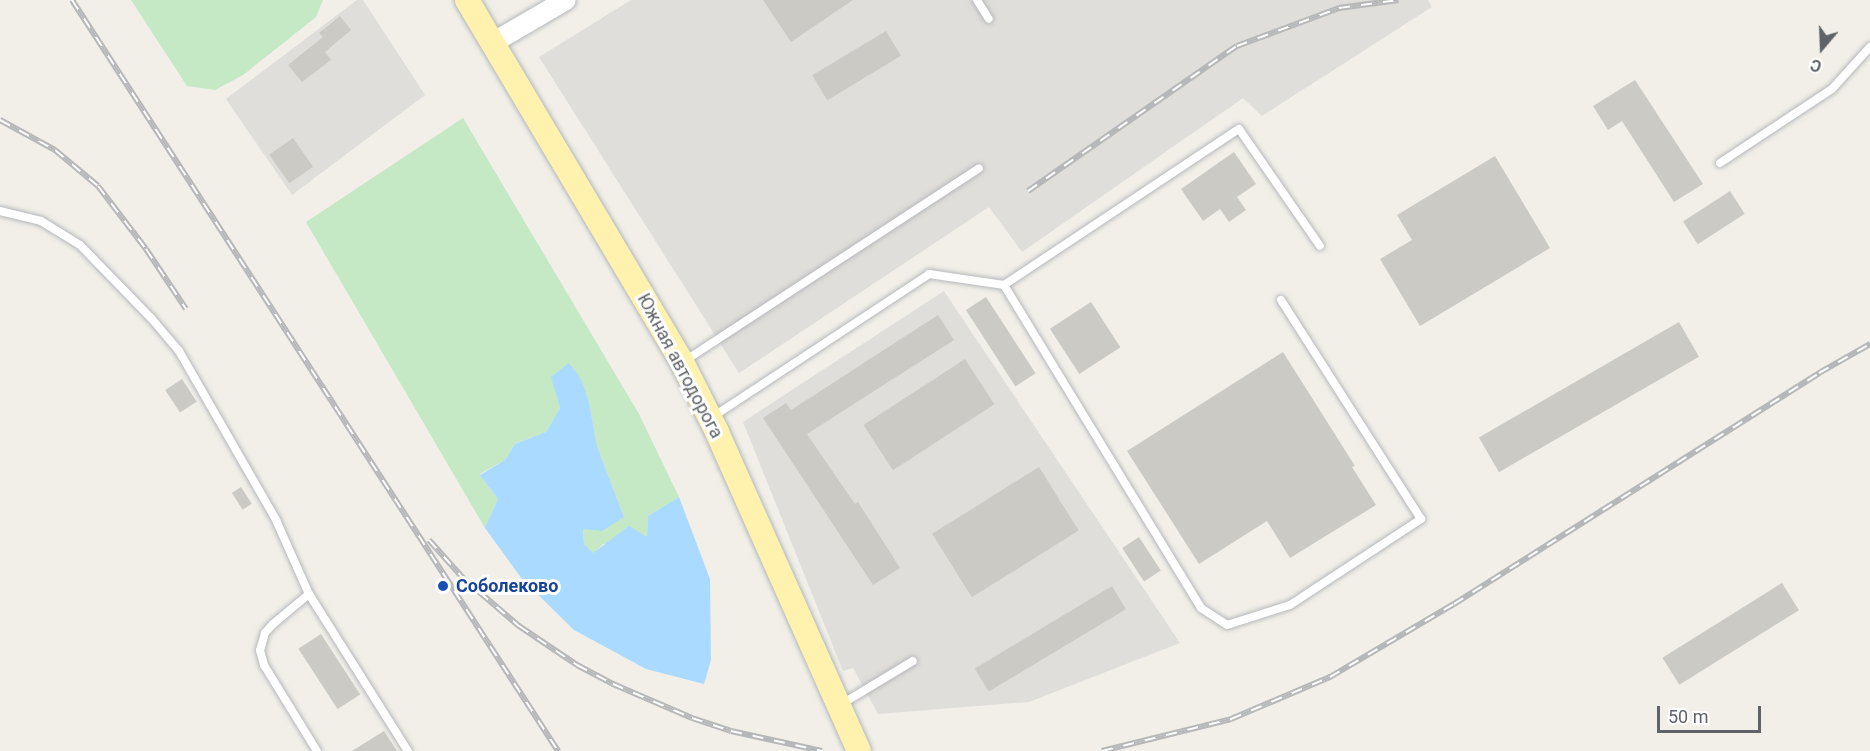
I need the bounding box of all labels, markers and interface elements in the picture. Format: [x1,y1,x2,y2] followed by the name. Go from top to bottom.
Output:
[1792,18,1852,78] north arrow
[1808,55,1824,76] text: С
[633,290,727,442] street label: Южная автодорога
[456,575,558,597] place label: Соболеково
[434,577,452,595] marker: Соболеково
[1660,694,1764,732] scale bar
[1668,706,1708,727] text: 50 m

